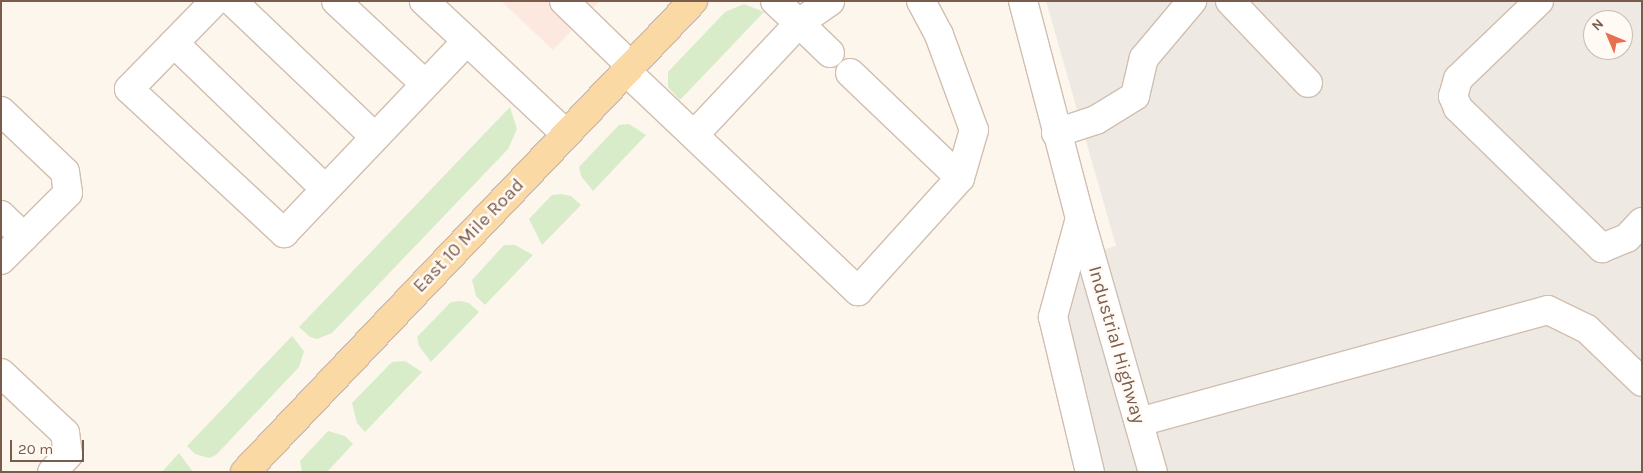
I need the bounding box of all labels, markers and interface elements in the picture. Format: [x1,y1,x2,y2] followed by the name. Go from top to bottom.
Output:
[1583,10,1633,60] north arrow
[1588,15,1607,34] text: N
[409,174,529,298] street label: East 10 Mile Road
[1083,263,1149,427] street label: Industrial Highway
[12,430,86,462] scale bar
[18,440,53,458] text: 20 m

